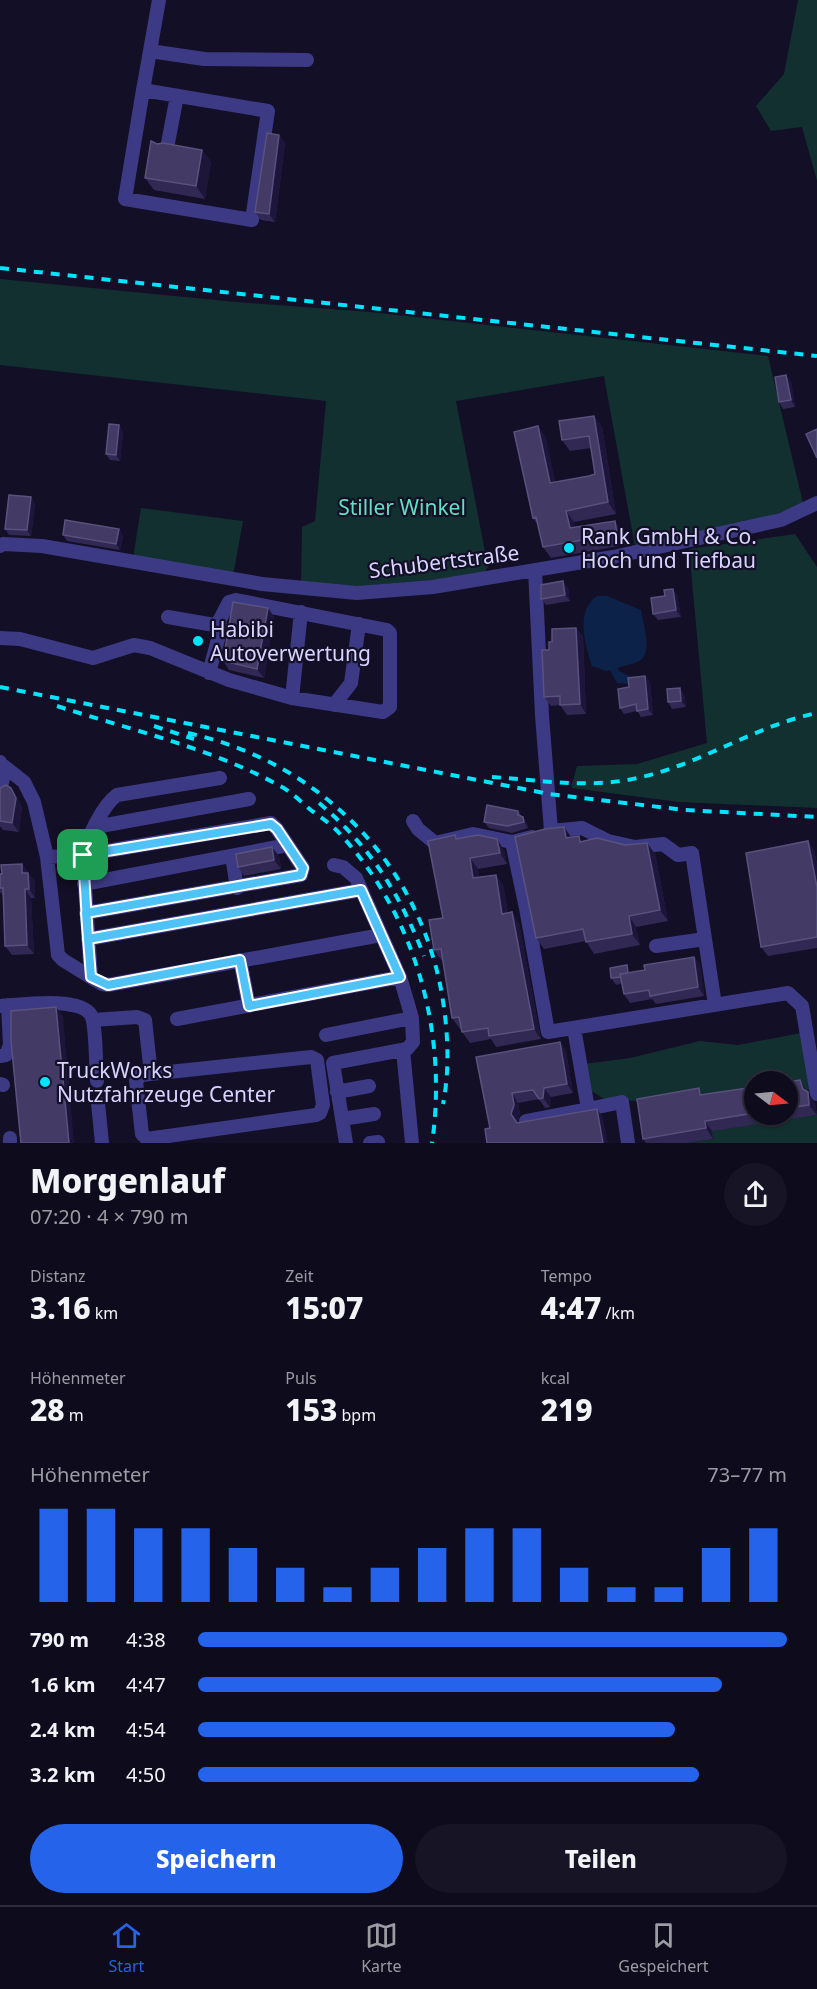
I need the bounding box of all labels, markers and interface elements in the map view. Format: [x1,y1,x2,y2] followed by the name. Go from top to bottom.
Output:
[338,493,466,521] park label: Stiller Winkel
[581,522,757,574] place label: Rank GmbH & Co. Hoch und Tiefbau
[367,538,521,584] street label: Schubertstraße
[562,541,576,555] marker: Rank GmbH & Co. Hoch und Tiefbau
[210,615,371,667] place label: Habibi Autoverwertung
[191,634,205,648] marker: Habibi Autoverwertung
[57,829,108,880] pin
[66,838,99,871] icon: arrive
[57,1056,275,1108] place label: TruckWorks Nutzfahrzeuge Center
[744,1071,798,1125] north arrow
[744,1071,798,1125] map controls
[38,1075,52,1089] marker: TruckWorks Nutzfahrzeuge Center
[30,1158,225,1203] text: Morgenlauf
[724,1163,787,1226] button: share
[30,1203,188,1230] text: 07:20 · 4 × 790 m
[30,1265,86,1287] text: Distanz
[285,1265,313,1287] text: Zeit
[541,1265,592,1287] text: Tempo
[30,1287,91,1328] text: 3.16
[285,1287,363,1328] text: 15:07
[541,1287,601,1328] text: 4:47
[91,1302,118,1324] text: km
[601,1302,635,1324] text: /km
[30,1367,126,1389] text: Höhenmeter
[285,1367,317,1389] text: Puls
[541,1367,570,1389] text: kcal
[30,1389,65,1430] text: 28
[285,1389,337,1430] text: 153
[541,1389,593,1430] text: 219
[65,1404,84,1426] text: m
[337,1404,376,1426] text: bpm
[30,1461,150,1488] text: Höhenmeter
[707,1461,787,1488] text: 73–77 m
[30,1626,89,1653] text: 790 m
[126,1626,166,1653] text: 4:38
[30,1671,96,1698] text: 1.6 km
[126,1671,166,1698] text: 4:47
[30,1716,96,1743] text: 2.4 km
[126,1716,166,1743] text: 4:54
[30,1761,96,1788] text: 3.2 km
[126,1761,166,1788] text: 4:50
[30,1824,403,1893] button: Speichern
[415,1824,787,1893] button: Teilen
[108,1919,144,1977] tab: Start
[361,1919,401,1977] tab: Karte
[618,1919,709,1977] tab: Gespeichert

